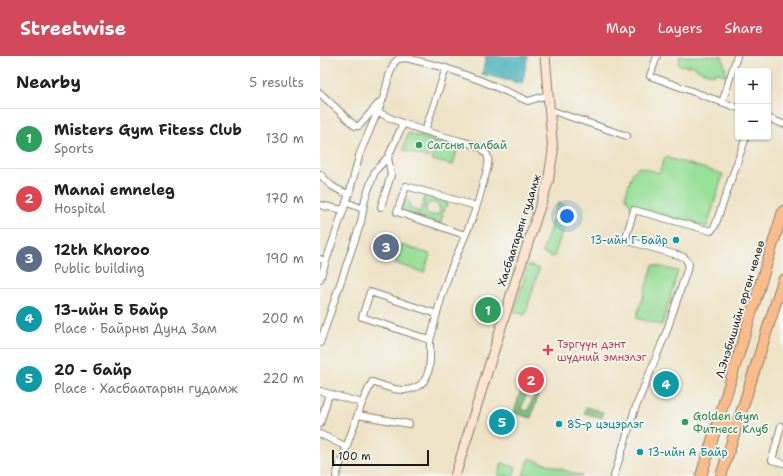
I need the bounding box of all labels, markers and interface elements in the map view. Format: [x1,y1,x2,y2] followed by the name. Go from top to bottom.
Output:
[20,16,126,41] text: Streetwise
[606,19,636,37] text: Map
[658,19,702,37] text: Layers
[724,19,763,37] text: Share
[735,68,771,140] map controls
[735,68,771,104] button: +
[16,71,81,93] text: Nearby
[249,74,304,91] text: 5 results
[735,104,771,140] button: −
[54,120,242,140] text: Misters Gym Fitess Club
[26,130,32,147] text: 1
[266,130,304,147] text: 130 m
[427,138,507,153] place label: Сагсны талбай
[54,140,94,157] text: Sports
[414,140,424,150] marker: Сагсны талбай
[494,172,545,288] street label: Хасбаатарын гудамж
[54,180,175,200] text: Manai emneleg
[24,190,34,207] text: 2
[266,190,304,207] text: 170 m
[54,200,105,217] text: Hospital
[557,206,577,226] your location
[373,232,399,262] pin: 3
[591,233,668,248] place label: 13-ийн Г Байр
[671,235,681,245] marker: 13-ийн Г Байр
[712,238,769,380] street label: Л.Энэбишийн өргөн чөлөө
[54,240,150,260] text: 12th Khoroo
[24,250,34,267] text: 3
[265,250,304,267] text: 190 m
[54,260,145,277] text: Public building
[475,295,501,325] pin: 1
[54,300,168,320] text: 13-ийн Б Байр
[24,310,34,327] text: 4
[262,310,304,327] text: 200 m
[54,320,217,337] text: Place · Байрны Дунд Зам
[557,337,647,365] place label: Тэргүүн дэнт шүдний эмнэлэг
[542,344,554,356] marker: Тэргүүн дэнт шүдний эмнэлэг
[54,360,132,380] text: 20 - байр
[518,365,544,395] pin: 2
[653,369,679,399] pin: 4
[25,370,33,387] text: 5
[262,370,304,387] text: 220 m
[54,380,238,397] text: Place · Хасбаатарын гудамж
[489,407,515,437] pin: 5
[693,409,768,437] place label: Golden Gym Фитнесс Клуб
[567,417,644,432] place label: 85-р цэцэрлэг
[680,417,690,427] marker: Golden Gym Фитнесс Клуб
[554,419,564,429] marker: 85-р цэцэрлэг
[648,445,728,460] place label: 13-ийн А Байр
[635,447,645,457] marker: 13-ийн А Байр
[332,448,429,467] scale bar
[338,449,371,464] text: 100 m

